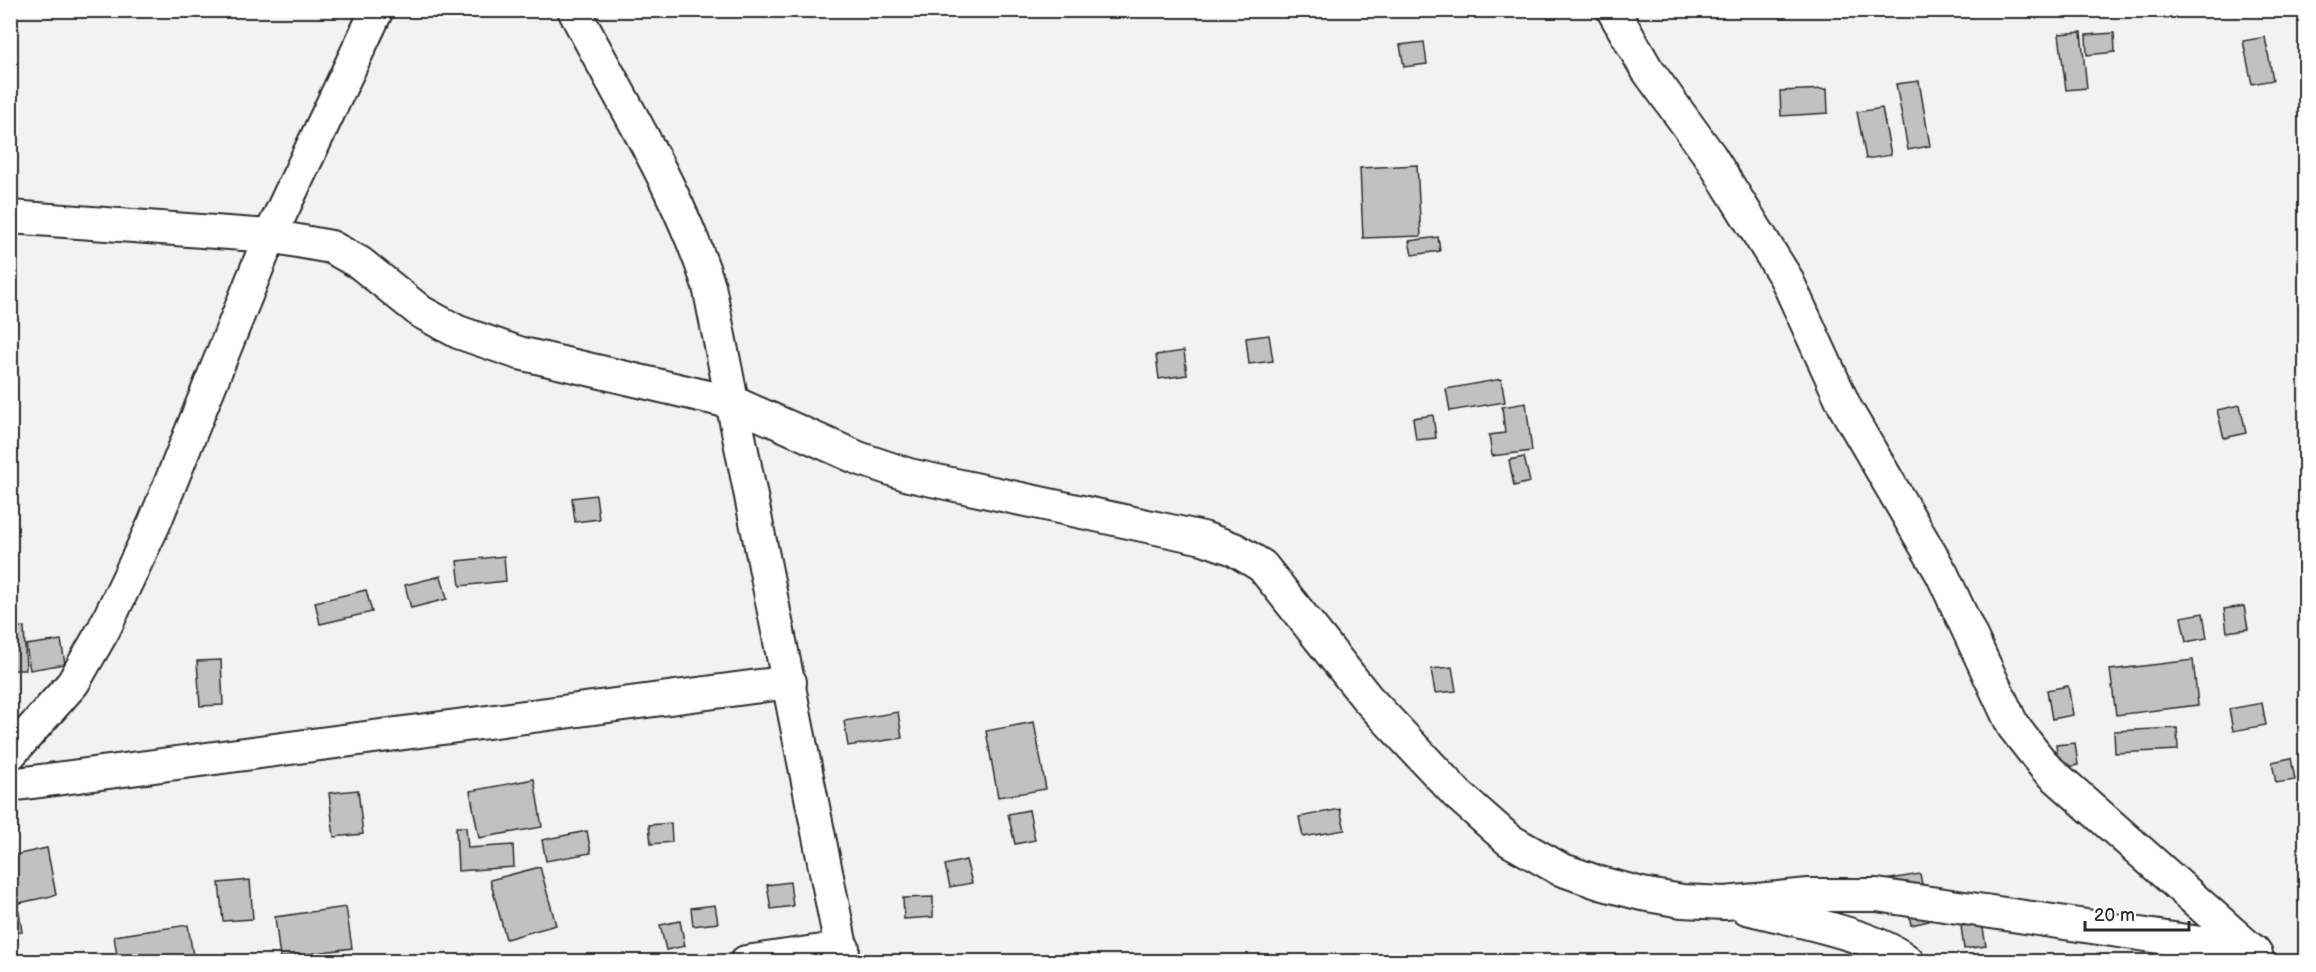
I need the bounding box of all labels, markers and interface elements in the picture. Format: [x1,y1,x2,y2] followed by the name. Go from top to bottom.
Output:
[2085,894,2188,932] scale bar
[2094,905,2135,926] text: 20 m

